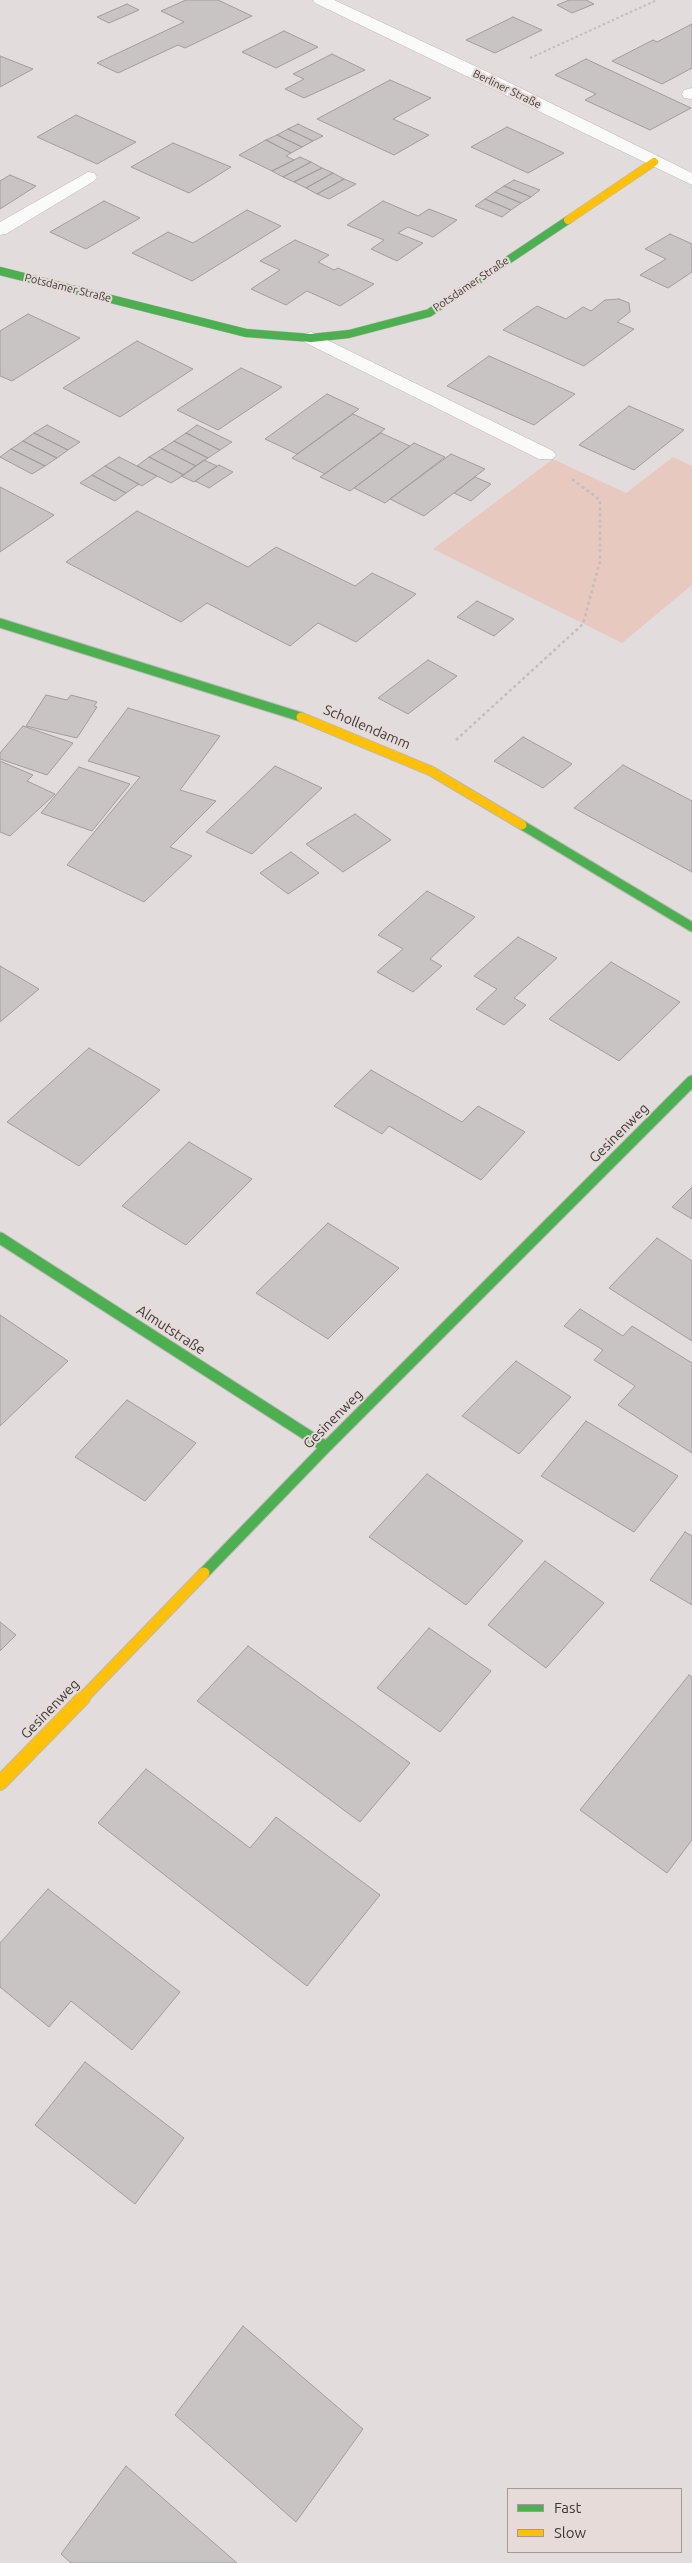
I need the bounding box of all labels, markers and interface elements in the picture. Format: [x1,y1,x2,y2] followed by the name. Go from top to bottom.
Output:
[471,67,543,111] street label: Berliner Straße
[430,254,512,314] street label: Potsdamer Straße
[23,271,113,305] street label: Potsdamer Straße
[321,701,413,753] street label: Schollendamm
[586,1100,652,1166] street label: Gesinenweg
[133,1302,209,1358] street label: Almutstraße
[300,1386,366,1452] street label: Gesinenweg
[17,1676,83,1742] street label: Gesinenweg
[507,2488,682,2553] legend
[554,2499,581,2516] text: Fast
[554,2524,586,2541] text: Slow

